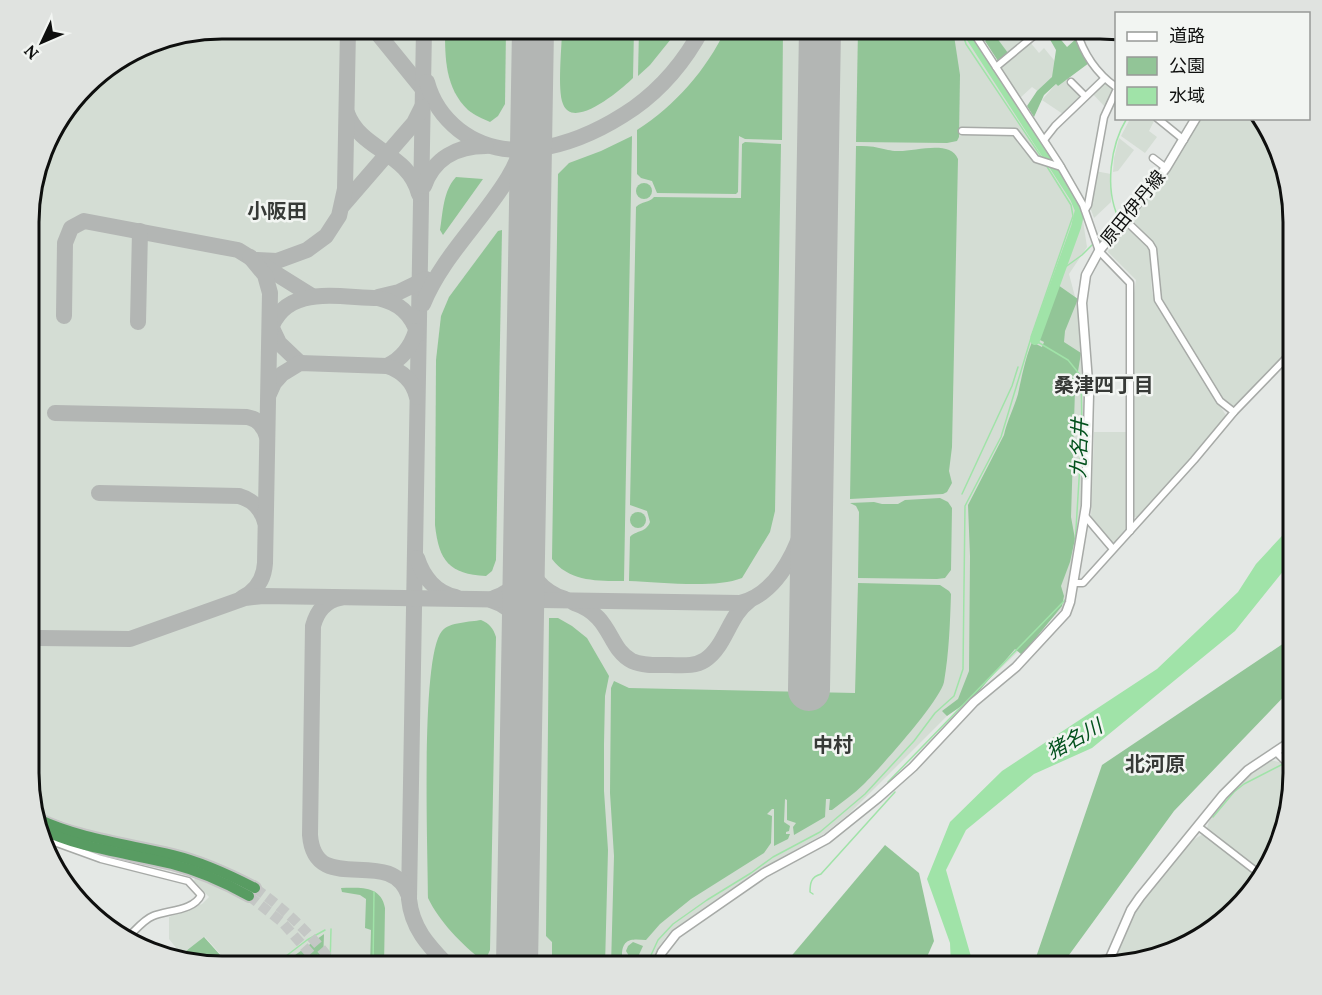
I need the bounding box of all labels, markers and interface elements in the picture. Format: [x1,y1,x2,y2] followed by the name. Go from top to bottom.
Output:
[12,12,72,72] north arrow
[1115,12,1310,120] legend
[1169,24,1205,47] text: 道路
[20,41,43,64] text: N
[1169,54,1205,77] text: 公園
[1169,84,1205,107] text: 水域
[1095,165,1170,250] street label: 原田伊丹線
[247,198,307,223] district label: 小阪田
[1054,372,1154,397] district label: 桑津四丁目
[1065,416,1092,478] water label: 九名井
[1041,712,1108,764] water label: 猪名川
[813,732,853,757] district label: 中村
[1125,751,1185,776] district label: 北河原

